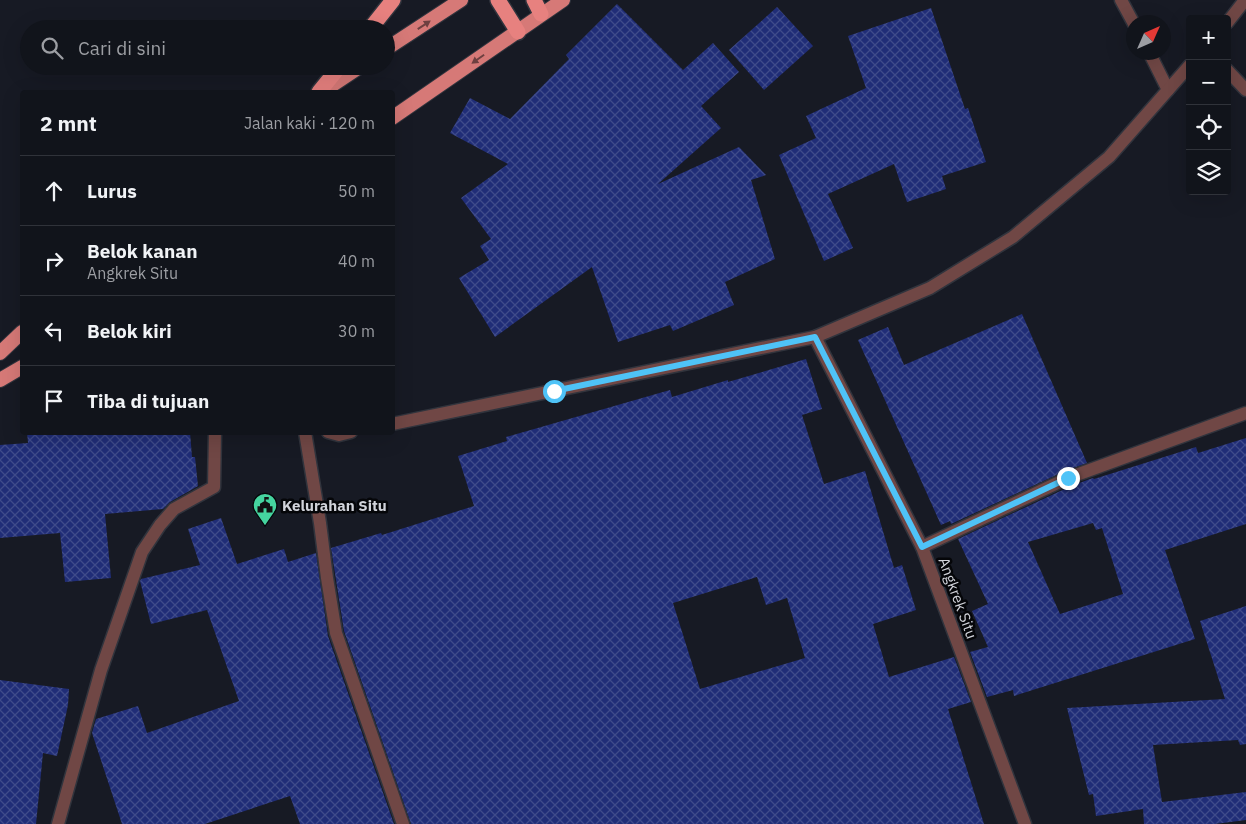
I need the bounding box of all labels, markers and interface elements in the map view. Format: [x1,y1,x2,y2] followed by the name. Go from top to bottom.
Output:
[1126,15,1171,60] north arrow
[1186,15,1231,195] map controls
[1186,15,1231,60] button: +
[20,20,395,75] search box
[417,20,430,30] one-way arrow
[38,34,66,62] icon: search
[78,36,166,60] text: Cari di sini
[471,55,484,64] one-way arrow
[1186,60,1231,105] button: −
[1186,105,1231,150] button: locate
[40,109,97,137] text: 2 mnt
[244,113,375,133] text: Jalan kaki · 120 m
[1186,150,1231,195] button: layers
[40,177,68,205] icon: ahead
[87,179,137,203] text: Lurus
[338,181,375,201] text: 50 m
[87,239,198,263] text: Belok kanan
[40,247,68,275] icon: right
[338,251,375,271] text: 40 m
[87,263,178,283] text: Angkrek Situ
[40,317,68,345] icon: left
[87,319,172,343] text: Belok kiri
[338,321,375,341] text: 30 m
[543,380,566,403] route start
[40,387,68,415] icon: arrive
[87,389,209,413] text: Tiba di tujuan
[1057,467,1080,490] route end
[252,492,278,526] public building icon: Kelurahan Situ
[282,496,387,515] place label: Kelurahan Situ
[934,555,982,641] street label: Angkrek Situ

